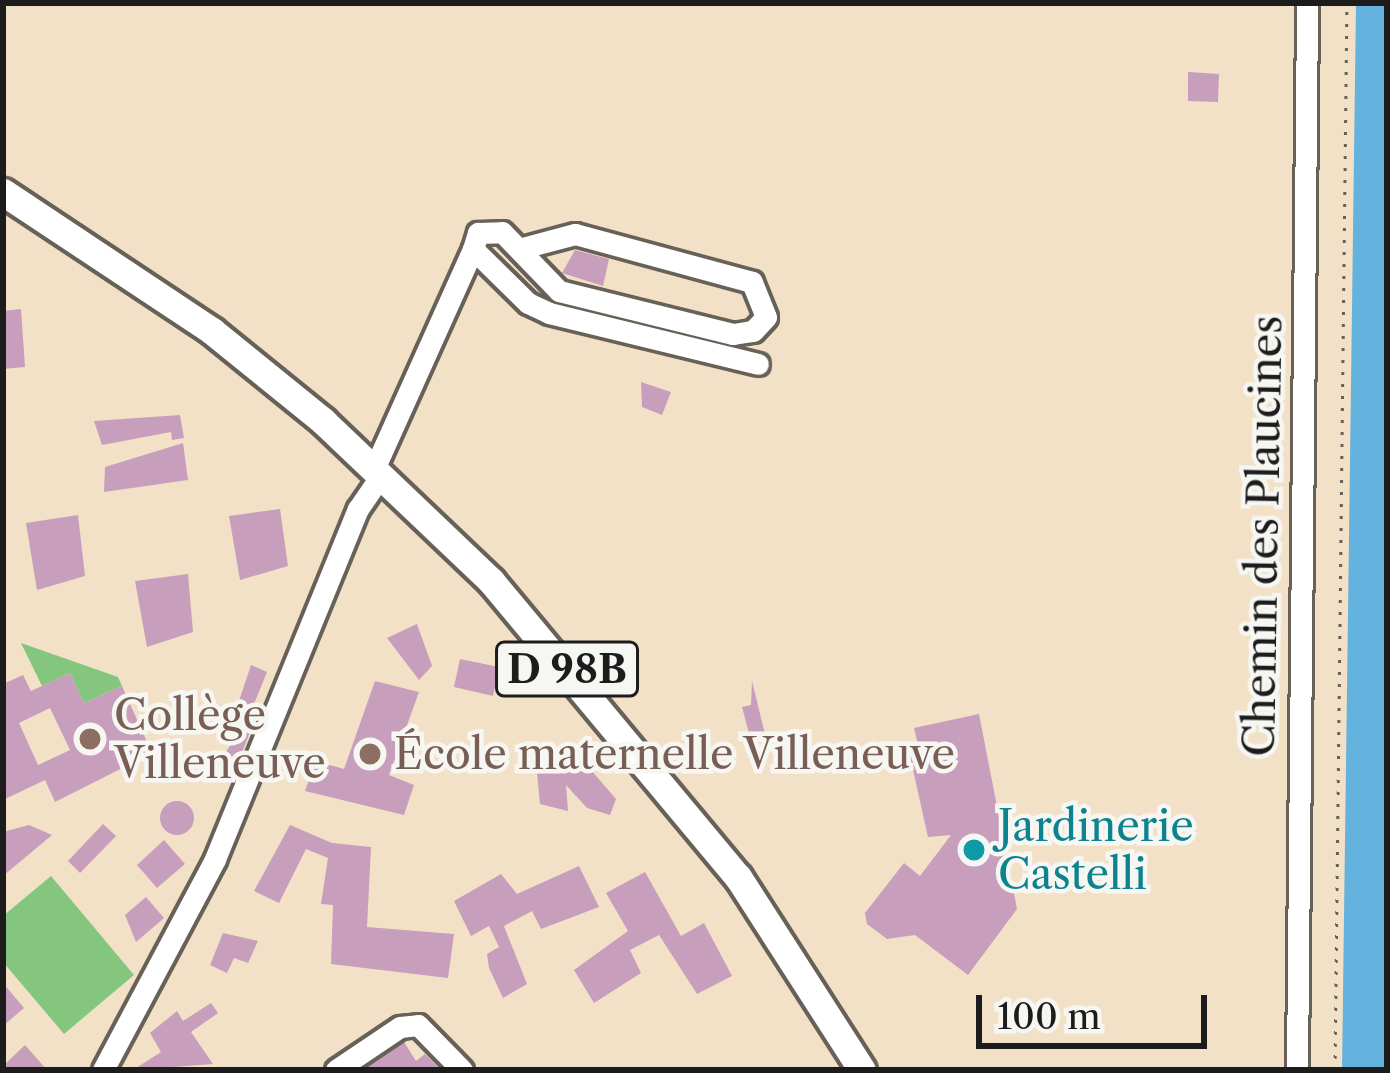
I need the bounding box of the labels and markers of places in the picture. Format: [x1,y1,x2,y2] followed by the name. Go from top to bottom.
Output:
[114,690,326,789] place label: Collège Villeneuve
[77,726,103,752] marker: Collège Villeneuve
[394,729,957,779] place label: École maternelle Villeneuve
[357,741,383,767] marker: École maternelle Villeneuve
[998,801,1194,900] place label: Jardinerie Castelli
[961,837,987,863] marker: Jardinerie Castelli

